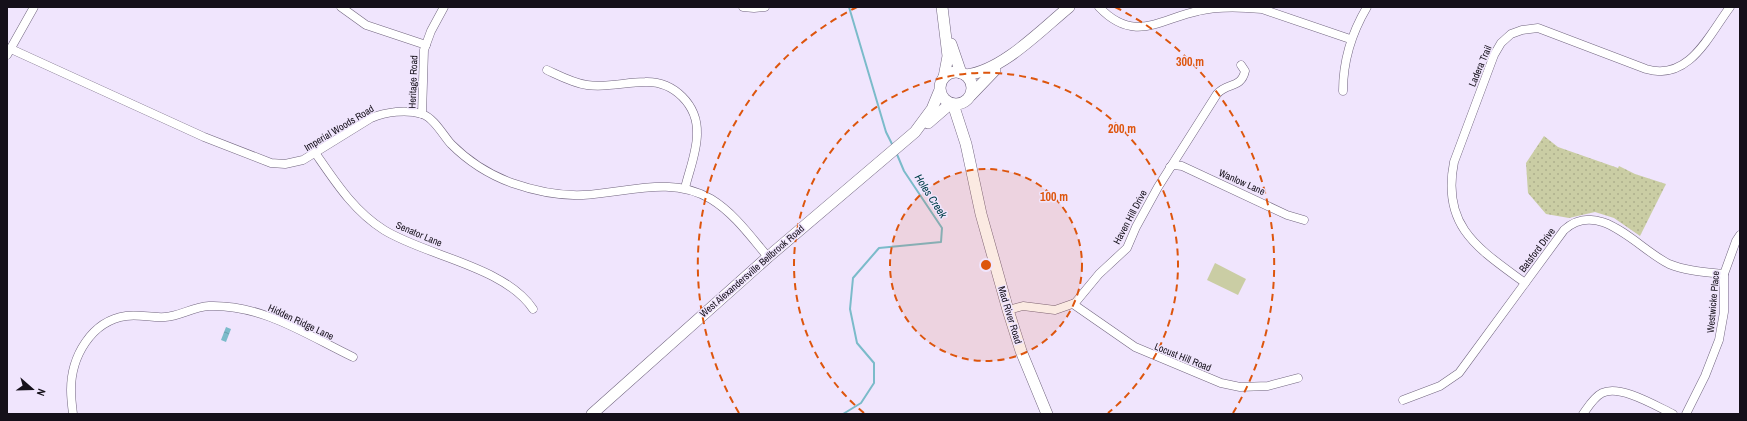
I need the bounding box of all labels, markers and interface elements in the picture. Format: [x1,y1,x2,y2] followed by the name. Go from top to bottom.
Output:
[1465,43,1495,89] street label: Ladera Trail
[1176,54,1204,70] text: 300 m
[406,55,420,109] street label: Heritage Road
[302,102,376,154] street label: Imperial Woods Road
[1108,121,1136,137] text: 200 m
[1217,166,1268,198] street label: Wanlow Lane
[912,171,951,221] water label: Holes Creek
[1110,187,1150,246] street label: Haven Hill Drive
[1040,189,1068,205] text: 100 m
[394,218,445,250] street label: Senator Lane
[697,222,807,320] street label: West Alexandersville Bellbrook Road
[1516,225,1558,275] street label: Batsford Drive
[979,258,993,272] centre of rings
[1704,270,1722,334] street label: Westwicke Place
[995,285,1025,345] street label: Mad River Road
[266,301,336,343] street label: Hidden Ridge Lane
[1153,340,1213,374] street label: Locust Hill Road
[12,369,52,409] north arrow
[34,387,49,398] text: N

